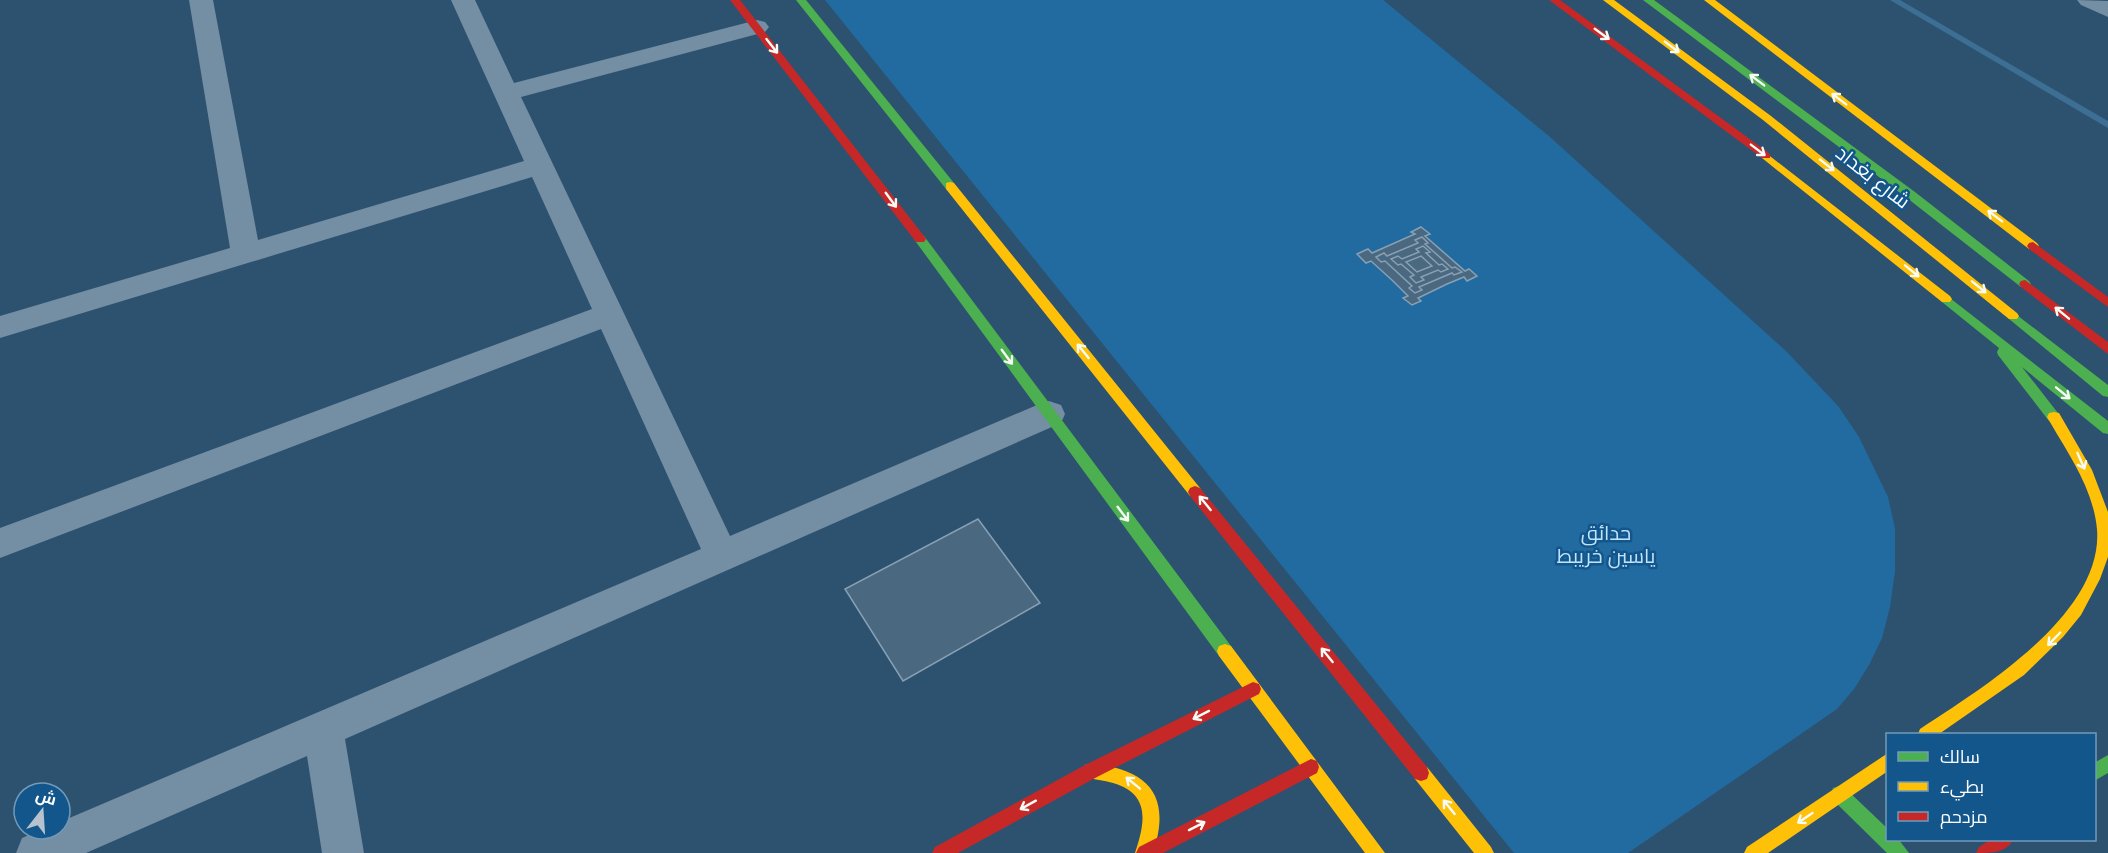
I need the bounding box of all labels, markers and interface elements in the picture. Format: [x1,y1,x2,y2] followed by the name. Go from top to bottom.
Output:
[1593,28,1609,40] one-way arrow
[765,38,778,54] one-way arrow
[1664,40,1680,53] one-way arrow
[1750,74,1766,86] one-way arrow
[1832,92,1848,105] one-way arrow
[1830,140,1916,215] street label: شارع بغداد
[1750,144,1766,156] one-way arrow
[1819,159,1835,172] one-way arrow
[885,192,897,208] one-way arrow
[1987,210,2003,223] one-way arrow
[1903,264,1919,277] one-way arrow
[1971,280,1986,294] one-way arrow
[2055,306,2070,320] one-way arrow
[1076,343,1089,359] one-way arrow
[1001,349,1013,365] one-way arrow
[2055,387,2071,400] one-way arrow
[2076,452,2087,470] one-way arrow
[1198,495,1211,511] one-way arrow
[1117,505,1129,521] one-way arrow
[1557,520,1656,569] park label: حدائق ياسين خريبط
[2047,631,2061,646] one-way arrow
[1320,647,1333,663] one-way arrow
[1192,710,1210,721] one-way arrow
[1886,733,2096,841] legend
[1940,745,1980,767] text: سالك
[1940,775,1984,801] text: بطيء
[1125,776,1141,789] one-way arrow
[12,781,72,841] north arrow
[34,784,59,809] text: ش
[1020,799,1037,811] one-way arrow
[1442,800,1455,816] one-way arrow
[1940,805,1988,829] text: مزدحم
[1796,811,1813,824] one-way arrow
[1188,820,1206,831] one-way arrow

